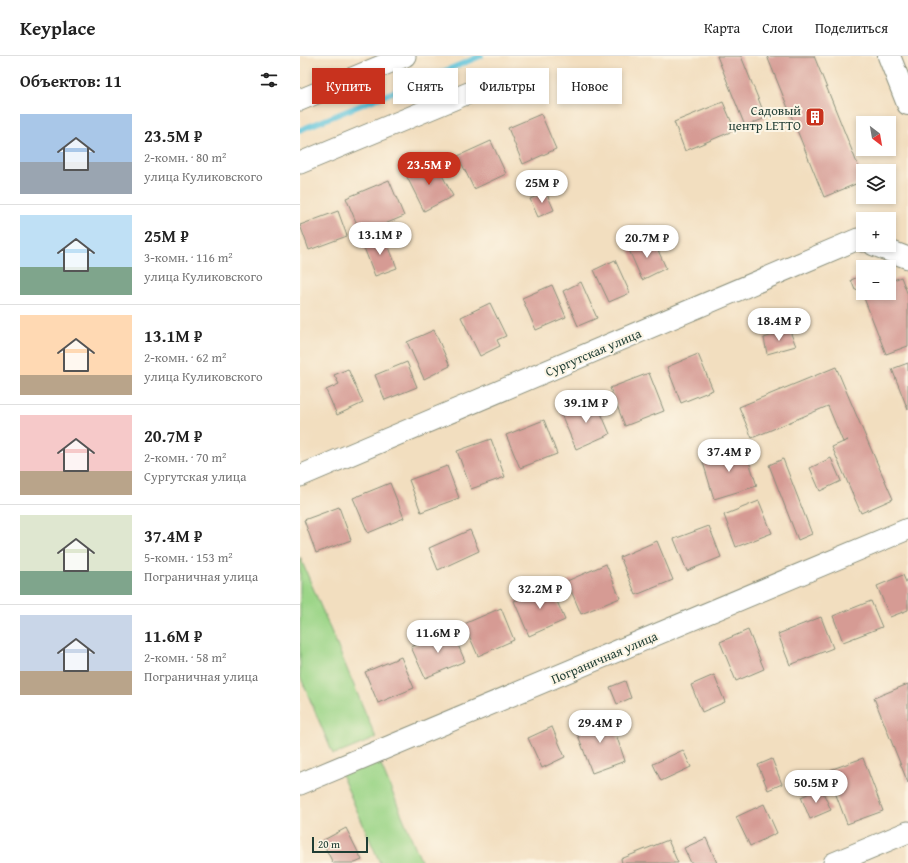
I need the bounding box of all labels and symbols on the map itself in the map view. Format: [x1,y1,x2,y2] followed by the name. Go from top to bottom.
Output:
[728,101,801,135] place label: Садовый центр LETTO
[804,106,826,128] building icon: Садовый центр LETTO
[856,116,896,156] north arrow
[392,152,466,186] pin: 23.5M ₽
[514,170,570,204] pin: 25M ₽
[343,222,417,256] pin: 13.1M ₽
[610,225,684,259] pin: 20.7M ₽
[742,308,816,342] pin: 18.4M ₽
[542,323,645,381] street label: Сургутская улица
[549,390,623,424] pin: 39.1M ₽
[692,439,766,473] pin: 37.4M ₽
[503,576,577,610] pin: 32.2M ₽
[401,620,475,654] pin: 11.6M ₽
[548,626,661,689] street label: Пограничная улица
[563,710,637,744] pin: 29.4M ₽
[779,770,853,804] pin: 50.5M ₽
[312,835,368,854] scale bar

